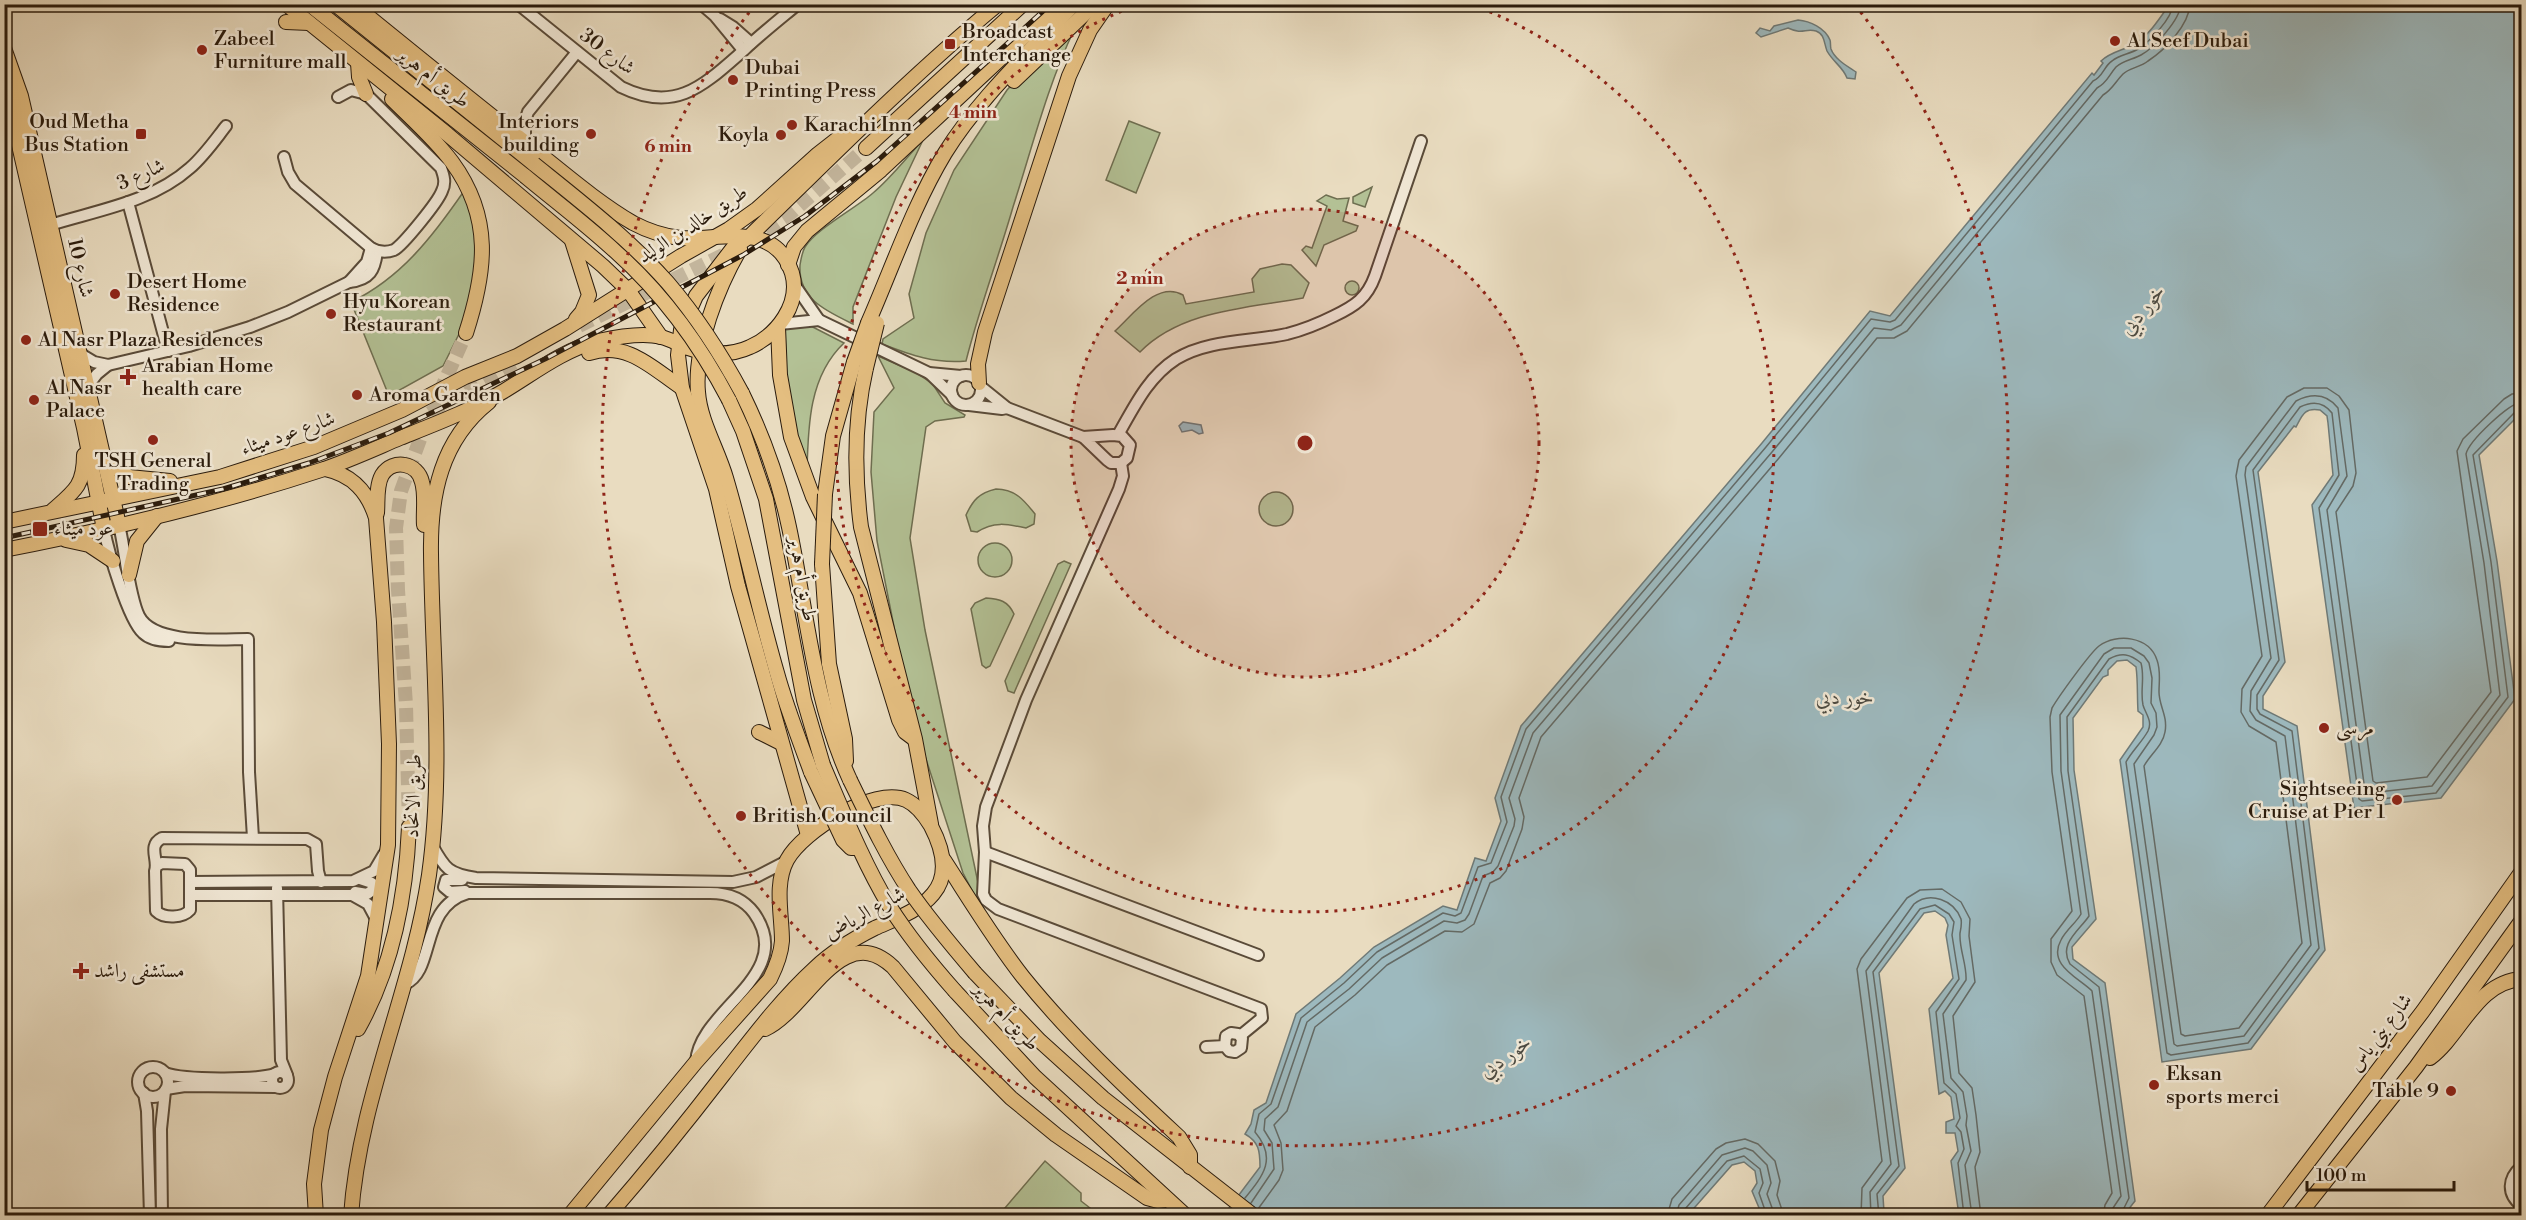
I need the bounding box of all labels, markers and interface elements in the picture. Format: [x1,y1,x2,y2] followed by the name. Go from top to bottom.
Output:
[961,20,1071,68] place label: Broadcast Interchange
[572,23,640,84] street label: شارع 30
[214,27,346,75] place label: Zabeel Furniture mall
[2126,29,2249,54] place label: Al Seef Dubai
[2108,34,2122,48] marker: Al Seef Dubai
[943,37,957,51] marker: Broadcast Interchange
[388,38,476,117] street label: طريق أم هرير
[195,43,209,57] marker: Zabeel Furniture mall
[745,56,876,104] place label: Dubai Printing Press
[726,73,740,87] marker: Dubai Printing Press
[949,101,997,124] text: 4 min
[24,110,130,158] place label: Oud Metha Bus Station
[498,110,580,158] place label: Interiors building
[804,113,912,138] place label: Karachi Inn
[785,118,799,132] marker: Karachi Inn
[718,123,770,148] place label: Koyla
[134,127,148,141] marker: Oud Metha Bus Station
[584,127,598,141] marker: Interiors building
[774,128,788,142] marker: Koyla
[644,135,692,158] text: 6 min
[113,153,170,200] street label: شارع 3
[633,180,753,270] street label: طريق خالد بن الوليد
[57,236,99,301] street label: شارع 10
[1116,267,1164,290] text: 2 min
[127,270,247,318] place label: Desert Home Residence
[2114,279,2174,343] water label: خور دبي
[108,287,122,301] marker: Desert Home Residence
[343,290,450,338] place label: Hyu Korean Restaurant
[324,307,338,321] marker: Hyu Korean Restaurant
[37,328,263,353] place label: Al Nasr Plaza Residences
[19,333,33,347] marker: Al Nasr Plaza Residences
[141,354,273,402] place label: Arabian Home health care
[119,368,137,386] marker: Arabian Home health care
[45,376,112,424] place label: Al Nasr Palace
[368,383,501,408] place label: Aroma Garden
[350,388,364,402] marker: Aroma Garden
[27,393,41,407] marker: Al Nasr Palace
[238,406,340,466] street label: شارع عود ميثاء
[146,433,160,447] marker: TSH General Trading
[1295,433,1315,453] centre of rings
[94,449,212,497] place label: TSH General Trading
[54,517,113,542] place label: عود ميثاء
[31,520,49,538] marker: عود ميثاء
[778,532,825,624] street label: طريق أم هرير
[1816,685,1874,714] water label: خور دبي
[2336,716,2374,742] place label: مرسی
[2317,721,2331,735] marker: مرسی
[400,753,428,839] street label: طريق الاتحاد
[2248,777,2386,825] place label: Sightseeing Cruise at Pier 1
[2390,793,2404,807] marker: Sightseeing Cruise at Pier 1
[752,804,892,829] place label: British Council
[734,809,748,823] marker: British Council
[820,882,912,950] street label: شارع الرياض
[94,959,185,985] place label: مستشفى راشد
[72,962,90,980] marker: مستشفى راشد
[963,974,1047,1060] street label: طريق أم هرير
[2343,989,2422,1079] street label: شارع بني ياس
[1475,1029,1539,1087] water label: خور دبي
[2166,1062,2280,1110] place label: Eksan sports merci
[2147,1078,2161,1092] marker: Eksan sports merci
[2372,1079,2439,1104] place label: Table 9
[2444,1084,2458,1098] marker: Table 9
[2307,1154,2454,1192] scale bar
[2316,1164,2367,1187] text: 100 m

